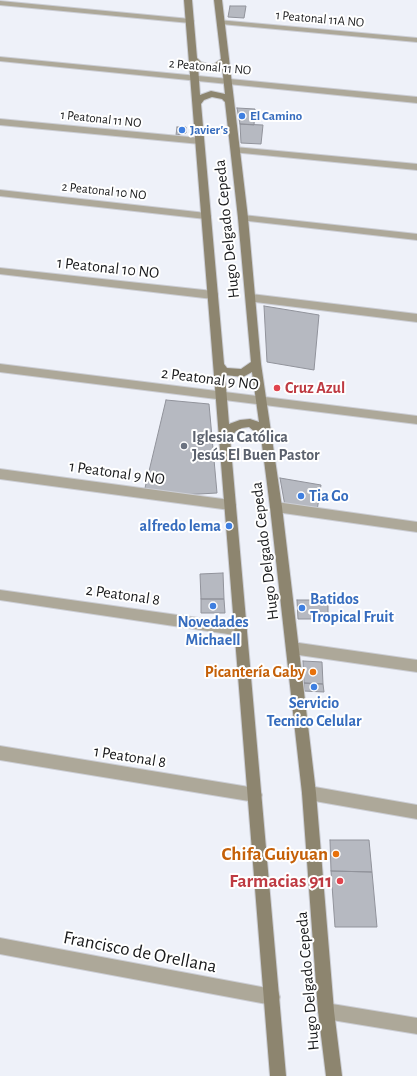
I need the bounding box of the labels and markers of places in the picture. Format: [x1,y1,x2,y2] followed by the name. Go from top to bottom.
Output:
[250,108,302,124] place label: El Camino
[237,111,247,121] marker: El Camino
[190,122,228,138] place label: Javier's
[177,125,187,135] marker: Javier's
[285,378,345,398] place label: Cruz Azul
[272,383,282,393] marker: Cruz Azul
[192,427,320,465] place label: Iglesia Católica Jesús El Buen Pastor
[179,441,189,451] marker: Iglesia Católica Jesús El Buen Pastor
[309,486,349,506] place label: Tia Go
[296,491,306,501] marker: Tia Go
[140,516,221,536] place label: alfredo lema
[224,521,234,531] marker: alfredo lema
[310,589,394,627] place label: Batidos Tropical Fruit
[208,601,218,611] marker: Novedades Michaell
[297,603,307,613] marker: Batidos Tropical Fruit
[177,612,249,650] place label: Novedades Michaell
[205,662,305,682] place label: Picantería Gaby
[308,667,318,677] marker: Picantería Gaby
[309,682,319,692] marker: Servicio Tecnico Celular
[266,693,362,731] place label: Servicio Tecnico Celular
[221,843,328,865] place label: Chifa Guiyuan
[331,849,341,859] marker: Chifa Guiyuan
[229,870,332,892] place label: Farmacias 911
[335,876,345,886] marker: Farmacias 911

